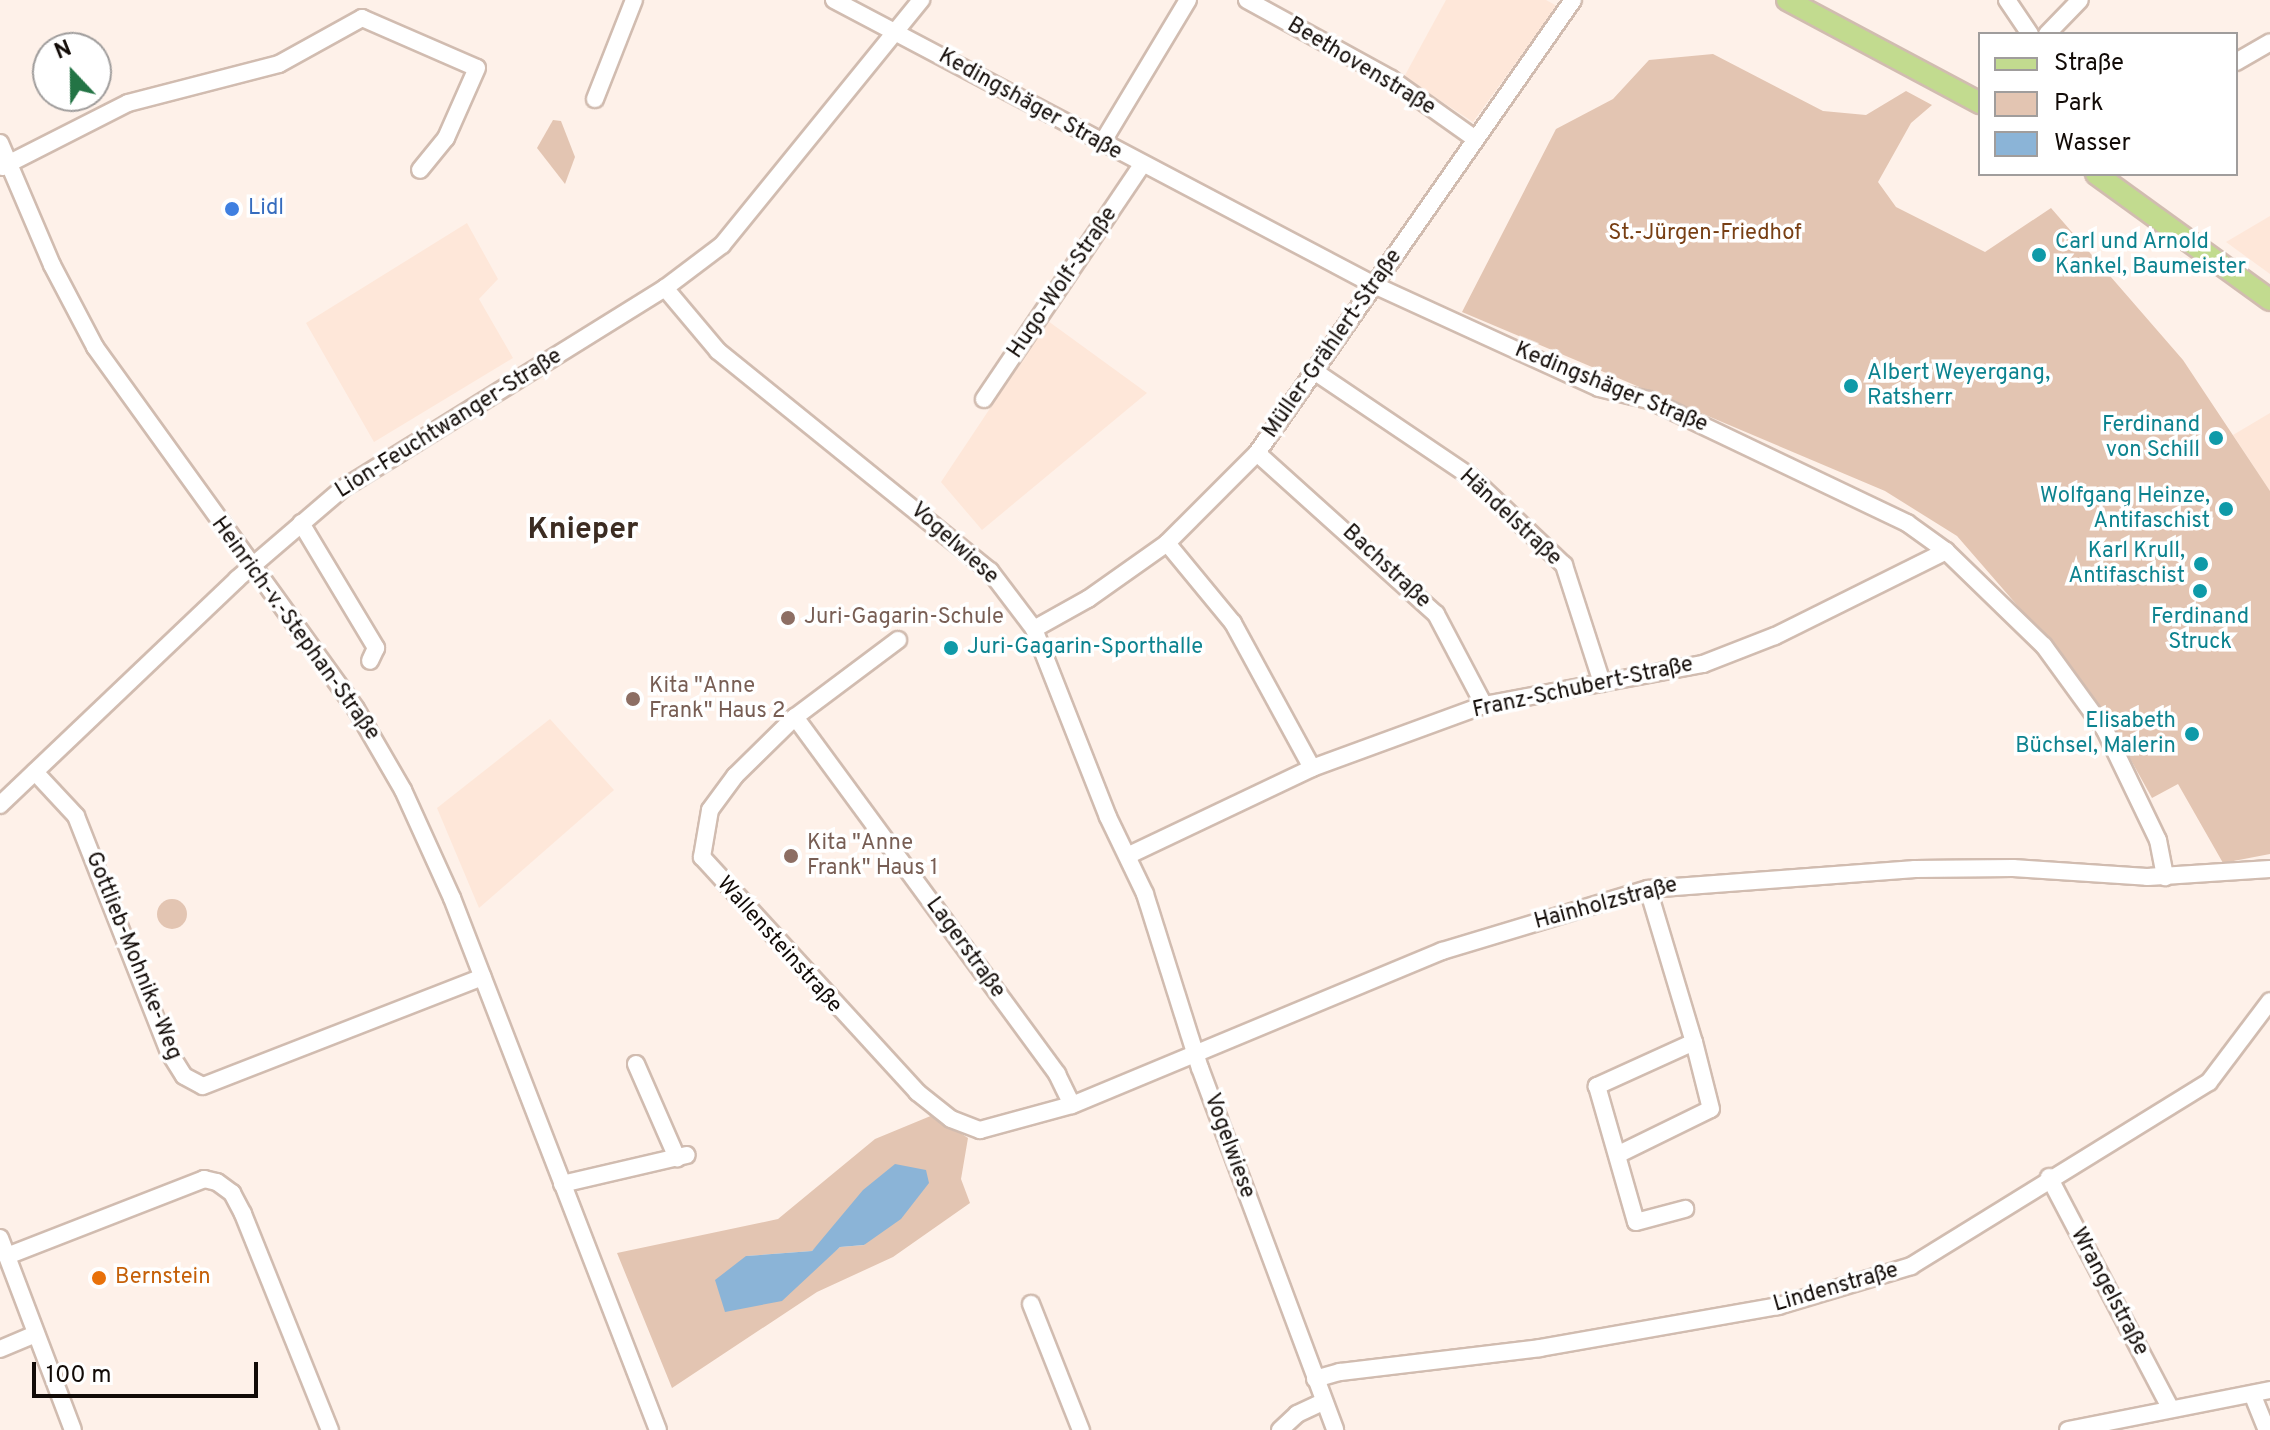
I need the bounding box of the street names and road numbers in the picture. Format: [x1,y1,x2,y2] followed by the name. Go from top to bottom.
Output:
[1282,12,1440,122] street label: Beethovenstraße
[934,44,1126,166] street label: Kedingshäger Straße
[1003,202,1123,364] street label: Hugo-Wolf-Straße
[1258,245,1408,443] street label: Müller-Grählert-Straße
[1511,337,1711,439] street label: Kedingshäger Straße
[331,343,567,505] street label: Lion-Feuchtwanger-Straße
[1453,464,1567,572] street label: Händelstraße
[904,498,1004,590] street label: Vogelwiese
[205,512,385,746] street label: Heinrich-v.-Stephan-Straße
[1336,519,1436,615] street label: Bachstraße
[1470,652,1696,724] street label: Franz-Schubert-Straße
[79,848,187,1064] street label: Gottlieb-Mohnike-Weg
[711,871,847,1019] street label: Wallensteinstraße
[1532,872,1680,936] street label: Hainholzstraße
[920,892,1010,1004] street label: Lagerstraße
[1198,1090,1260,1202] street label: Vogelwiese
[2064,1224,2154,1360] street label: Wrangelstraße
[1771,1258,1901,1318] street label: Lindenstraße

